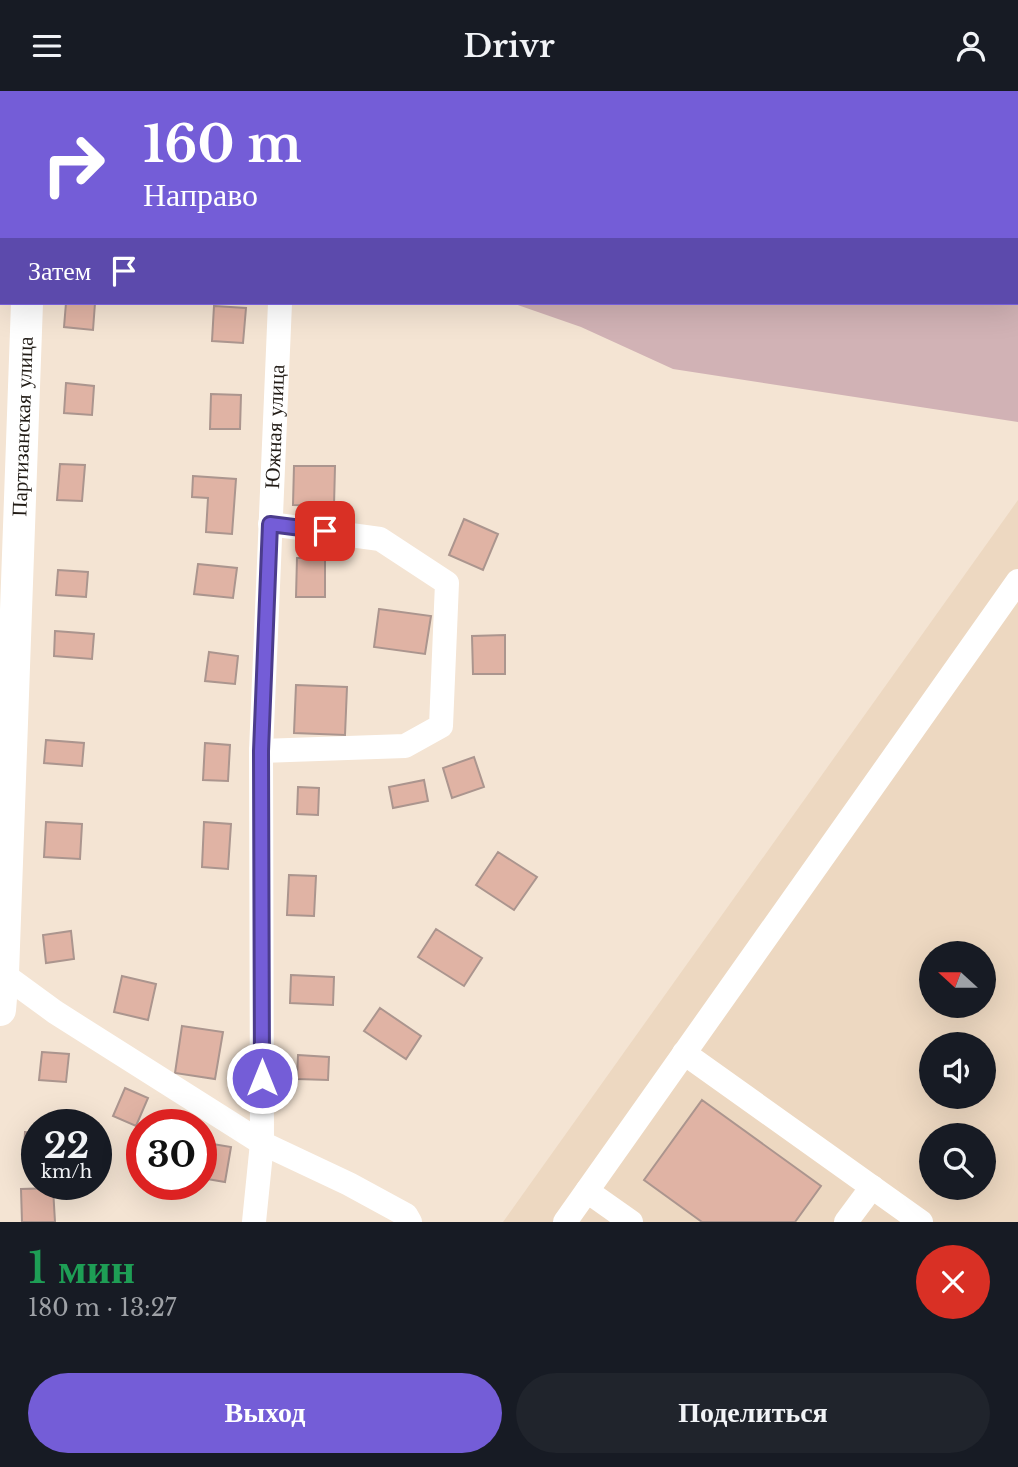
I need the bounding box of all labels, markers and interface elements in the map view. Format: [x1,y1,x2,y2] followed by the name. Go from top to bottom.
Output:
[463,26,555,66] text: Drivr
[28,27,66,65] icon: menu
[952,27,990,65] icon: person
[143,114,302,175] text: 160 m
[28,119,119,210] icon: right
[143,175,258,215] text: Направо
[105,252,143,290] icon: arrive
[28,255,91,287] text: Затем
[6,335,39,517] street label: Партизанская улица
[259,363,290,489] street label: Южная улица
[295,501,355,561] pin
[306,512,344,550] icon: arrive
[919,941,996,1019] north arrow
[919,941,996,1200] map controls
[919,1032,996,1109] button: sound
[225,1041,299,1115] position arrow
[126,1109,217,1200] speed limit sign: 30
[919,1123,996,1200] button: search
[44,1124,89,1167] text: 22
[41,1161,92,1183] text: km/h
[28,1242,135,1294] text: 1 мин
[916,1245,990,1319] button: close
[28,1294,176,1322] text: 180 m · 13:27
[28,1373,502,1453] button: Выход
[516,1373,990,1453] button: Поделиться

